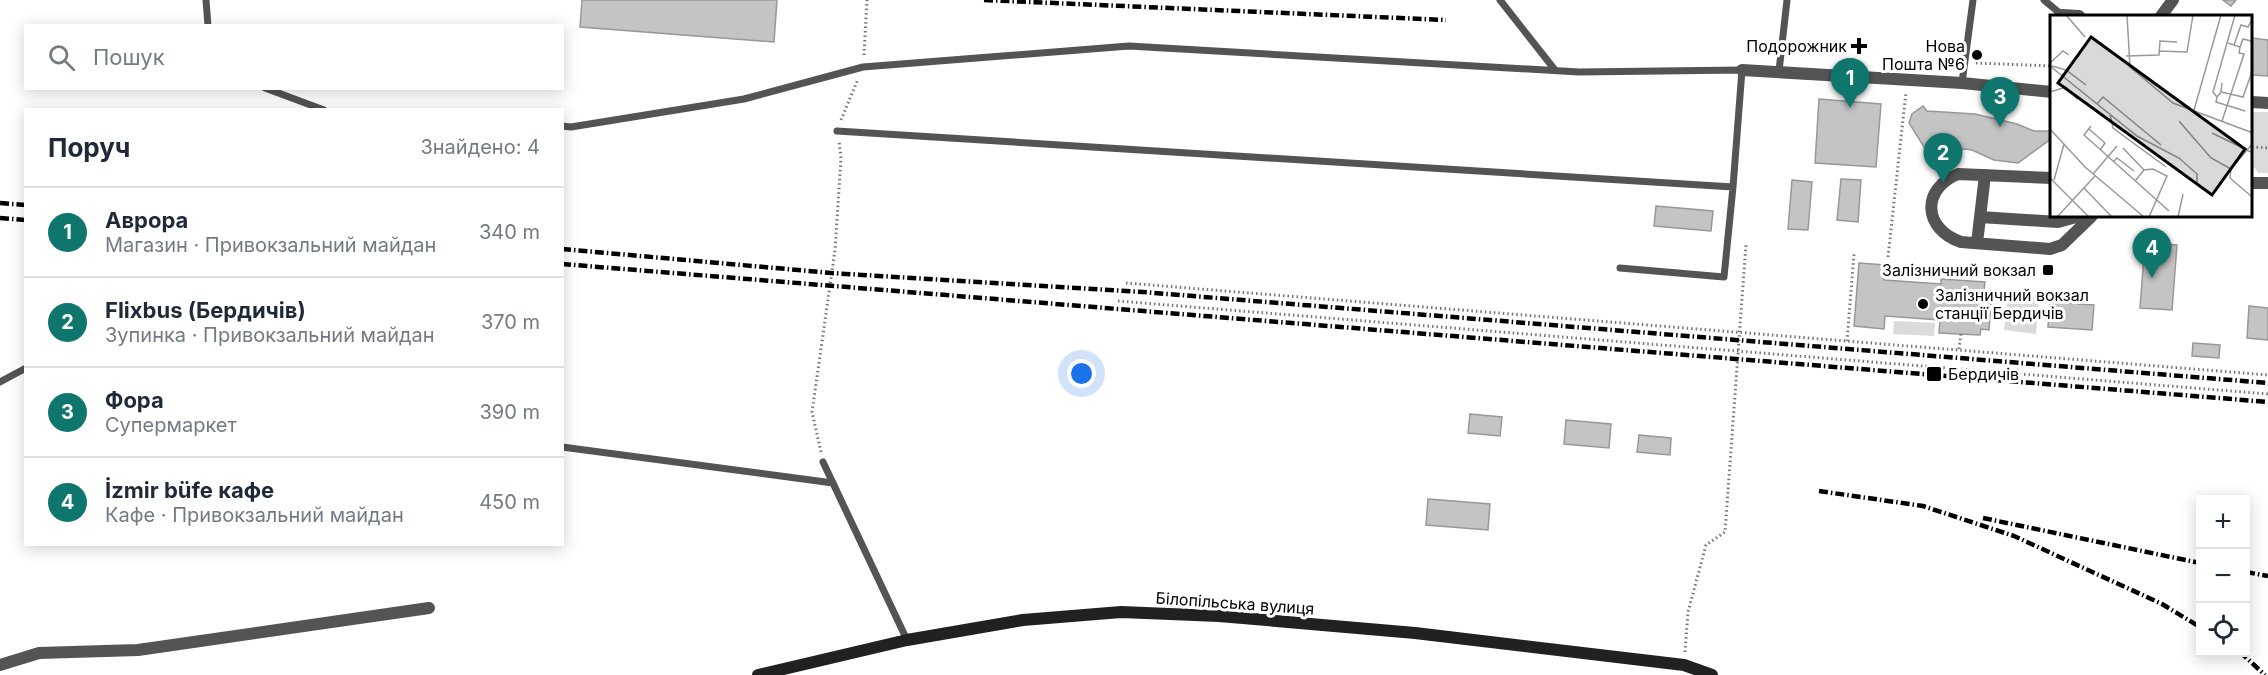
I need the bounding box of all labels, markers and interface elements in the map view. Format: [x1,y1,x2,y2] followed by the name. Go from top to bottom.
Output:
[2050,15,2253,218] inset map
[24,24,564,90] search box
[1746,36,1847,56] place label: Подорожник
[1882,36,1965,74] place label: Нова Пошта №6
[1852,39,1866,53] marker: Подорожник
[45,41,78,74] icon: search
[93,44,165,70] text: Пошук
[1970,48,1984,62] marker: Нова Пошта №6
[1830,58,1870,108] pin: 1
[1980,78,2020,127] pin: 3
[48,132,130,163] text: Поруч
[1924,134,1962,183] pin: 2
[420,135,540,159] text: Знайдено: 4
[105,207,188,233] text: Аврора
[63,220,72,244] text: 1
[479,220,540,244] text: 340 m
[2132,228,2172,278] pin: 4
[105,233,436,257] text: Магазин · Привокзальний майдан
[1882,260,2036,280] place label: Залізничний вокзал
[2041,263,2055,277] marker: Залізничний вокзал
[1935,285,2089,323] place label: Залізничний вокзал станції Бердичів
[105,297,306,323] text: Flixbus (Бердичів)
[1916,297,1930,311] marker: Залізничний вокзал станції Бердичів
[61,310,74,334] text: 2
[481,310,540,334] text: 370 m
[105,323,435,347] text: Зупинка · Привокзальний майдан
[1067,359,1096,388] your location
[1948,364,2019,384] place label: Бердичів
[1925,365,1943,383] marker: Бердичів
[105,387,164,413] text: Фора
[61,400,74,424] text: 3
[479,400,540,424] text: 390 m
[105,413,237,437] text: Супермаркет
[105,477,274,503] text: İzmir büfe кафе
[61,490,74,514] text: 4
[479,490,540,514] text: 450 m
[2196,495,2250,657] map controls
[2196,495,2250,549] button: +
[105,503,404,527] text: Кафе · Привокзальний майдан
[2196,549,2250,603] button: −
[1155,587,1315,619] street label: Білопільська вулиця
[2196,603,2250,657] button: locate

